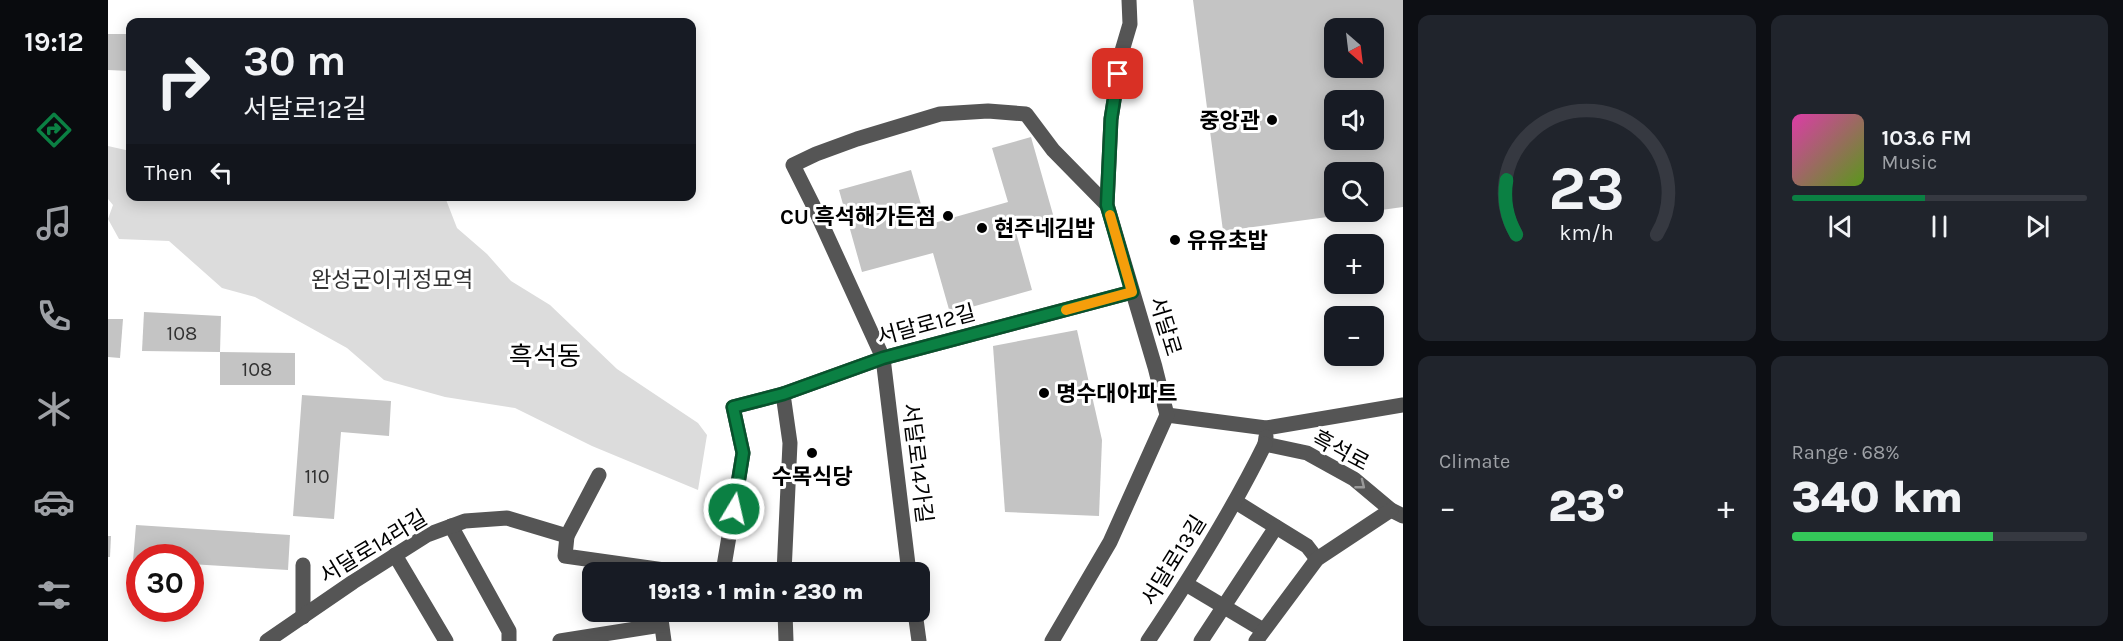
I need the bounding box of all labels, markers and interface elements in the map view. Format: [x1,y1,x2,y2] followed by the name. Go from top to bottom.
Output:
[1324,18,1384,78] north arrow
[1324,18,1384,366] map controls
[24,26,84,58] text: 19:12
[243,36,346,86] text: 30 m
[144,42,222,120] icon: right
[1092,48,1143,99] pin
[1101,57,1134,90] icon: arrive
[1324,90,1384,150] button: sound
[243,93,367,125] text: 서달로12길
[1199,108,1260,134] place label: 중앙관
[33,109,75,151] icon: directions
[1265,113,1279,127] marker: 중앙관
[1882,125,1972,151] text: 103.6 FM
[1882,151,1937,174] text: Music
[1548,152,1625,225] text: 23
[205,156,238,189] icon: left
[144,160,193,186] text: Then
[1324,162,1384,222] button: search
[33,202,75,244] icon: music
[780,204,936,230] place label: CU 흑석해가든점
[941,209,955,223] marker: CU 흑석해가든점
[1824,210,1857,243] icon: previous
[1923,210,1956,243] icon: pause
[2021,210,2054,243] icon: next
[994,216,1095,242] place label: 현주네김밥
[975,221,989,235] marker: 현주네김밥
[1560,221,1614,246] text: km/h
[1187,228,1268,254] place label: 유유초밥
[1168,233,1182,247] marker: 유유초밥
[1324,234,1384,294] button: +
[311,267,473,293] park label: 완성군이귀정묘역
[1144,293,1186,359] street label: 서달로
[33,295,75,337] icon: phone
[874,299,978,351] street label: 서달로12길
[1324,306,1384,366] button: −
[167,322,197,345] house number: 108
[509,341,581,372] district label: 흑석동
[242,358,272,381] house number: 108
[1056,381,1177,407] place label: 명수대아파트
[1037,386,1051,400] marker: 명수대아파트
[33,388,75,430] icon: climate
[897,402,937,525] street label: 서달로14가길
[1308,425,1373,477] street label: 흑석로
[1792,441,1900,464] text: Range · 68%
[805,446,819,460] marker: 수목식당
[1439,450,1510,473] text: Climate
[772,464,852,490] place label: 수목식당
[304,465,330,488] house number: 110
[1792,471,1963,523] text: 340 km
[702,477,766,541] position arrow
[1354,477,1365,488] one-way arrow
[1548,480,1626,532] text: 23°
[33,481,75,523] icon: car
[1439,488,1456,526] text: −
[1717,488,1735,526] text: +
[315,505,432,589] street label: 서달로14라길
[1136,511,1212,610] street label: 서달로13길
[126,544,204,622] speed limit sign: 30
[33,574,75,616] icon: filters
[649,579,864,605] text: 19:13 · 1 min · 230 m

